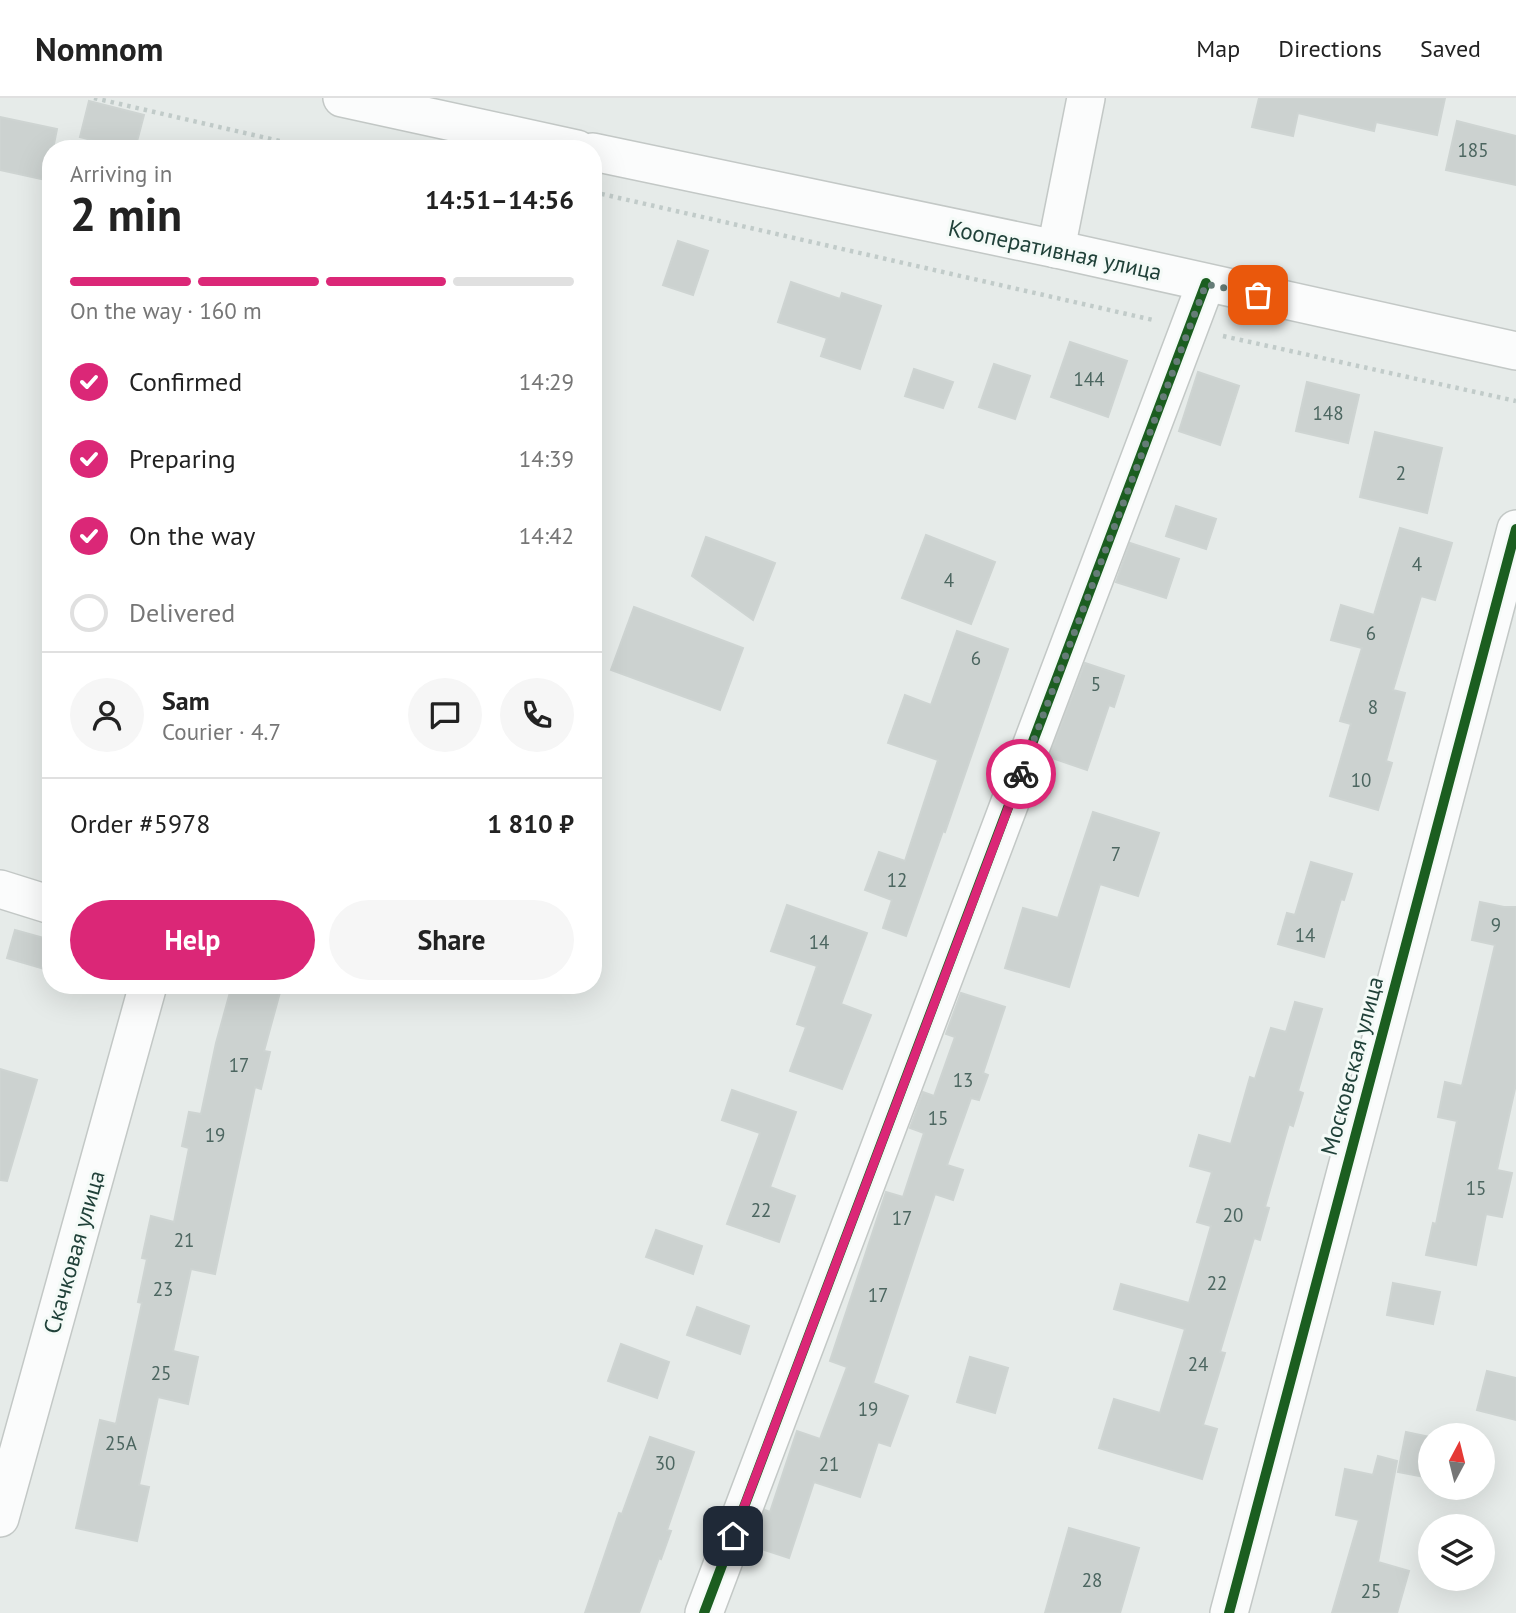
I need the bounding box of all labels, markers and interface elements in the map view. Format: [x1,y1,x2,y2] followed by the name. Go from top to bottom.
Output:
[35,27,163,70] text: Nomnom
[1196,33,1240,64] text: Map
[1278,33,1382,64] text: Directions
[1420,33,1481,64] text: Saved
[1457,138,1489,162] house number: 185
[70,159,172,188] text: Arriving in
[425,183,574,216] text: 14:51–14:56
[70,184,182,244] text: 2 min
[946,213,1165,286] street label: Кооперативная улица
[1228,265,1288,325] pin
[1239,276,1277,314] icon: bag
[70,296,262,325] text: On the way · 160 m
[70,363,108,401] icon: check
[129,365,242,398] text: Confirmed
[519,367,574,396] text: 14:29
[1073,367,1105,391] house number: 144
[1312,401,1344,425] house number: 148
[70,440,108,478] icon: check
[129,442,236,475] text: Preparing
[519,444,574,473] text: 14:39
[1396,461,1406,485] house number: 2
[70,517,108,555] icon: check
[129,519,255,552] text: On the way
[519,521,574,550] text: 14:42
[1412,552,1422,576] house number: 4
[944,568,954,592] house number: 4
[129,596,235,629] text: Delivered
[1366,621,1376,645] house number: 6
[971,646,981,670] house number: 6
[1091,672,1101,696] house number: 5
[70,678,144,752] button: person
[408,678,482,752] button: chat
[500,678,574,752] button: phone
[162,684,210,717] text: Sam
[1368,695,1378,719] house number: 8
[162,717,281,746] text: Courier · 4.7
[986,739,1056,809] courier
[1002,755,1040,793] icon: bike
[1351,768,1371,792] house number: 10
[70,807,210,840] text: Order #5978
[487,807,574,840] text: 1 810 ₽
[1111,842,1121,866] house number: 7
[887,868,907,892] house number: 12
[70,900,315,980] button: Help
[329,900,574,980] button: Share
[1491,913,1501,937] house number: 9
[1295,923,1315,947] house number: 14
[809,930,829,954] house number: 14
[1314,973,1389,1158] street label: Московская улица
[229,1053,249,1077] house number: 17
[953,1068,973,1092] house number: 13
[928,1106,948,1130] house number: 15
[205,1123,225,1147] house number: 19
[36,1167,111,1337] street label: Скачковая улица
[1466,1176,1486,1200] house number: 15
[751,1198,771,1222] house number: 22
[1223,1203,1243,1227] house number: 20
[892,1206,912,1230] house number: 17
[174,1228,194,1252] house number: 21
[1207,1271,1227,1295] house number: 22
[153,1277,173,1301] house number: 23
[868,1283,888,1307] house number: 17
[1188,1352,1208,1376] house number: 24
[151,1361,171,1385] house number: 25
[858,1397,878,1421] house number: 19
[1418,1423,1494,1500] north arrow
[1418,1423,1495,1591] map controls
[105,1431,137,1455] house number: 25А
[655,1451,675,1475] house number: 30
[819,1452,839,1476] house number: 21
[703,1506,763,1566] pin
[1418,1514,1495,1591] button: layers
[714,1517,752,1555] icon: home
[1082,1568,1102,1592] house number: 28
[1361,1579,1381,1603] house number: 25

